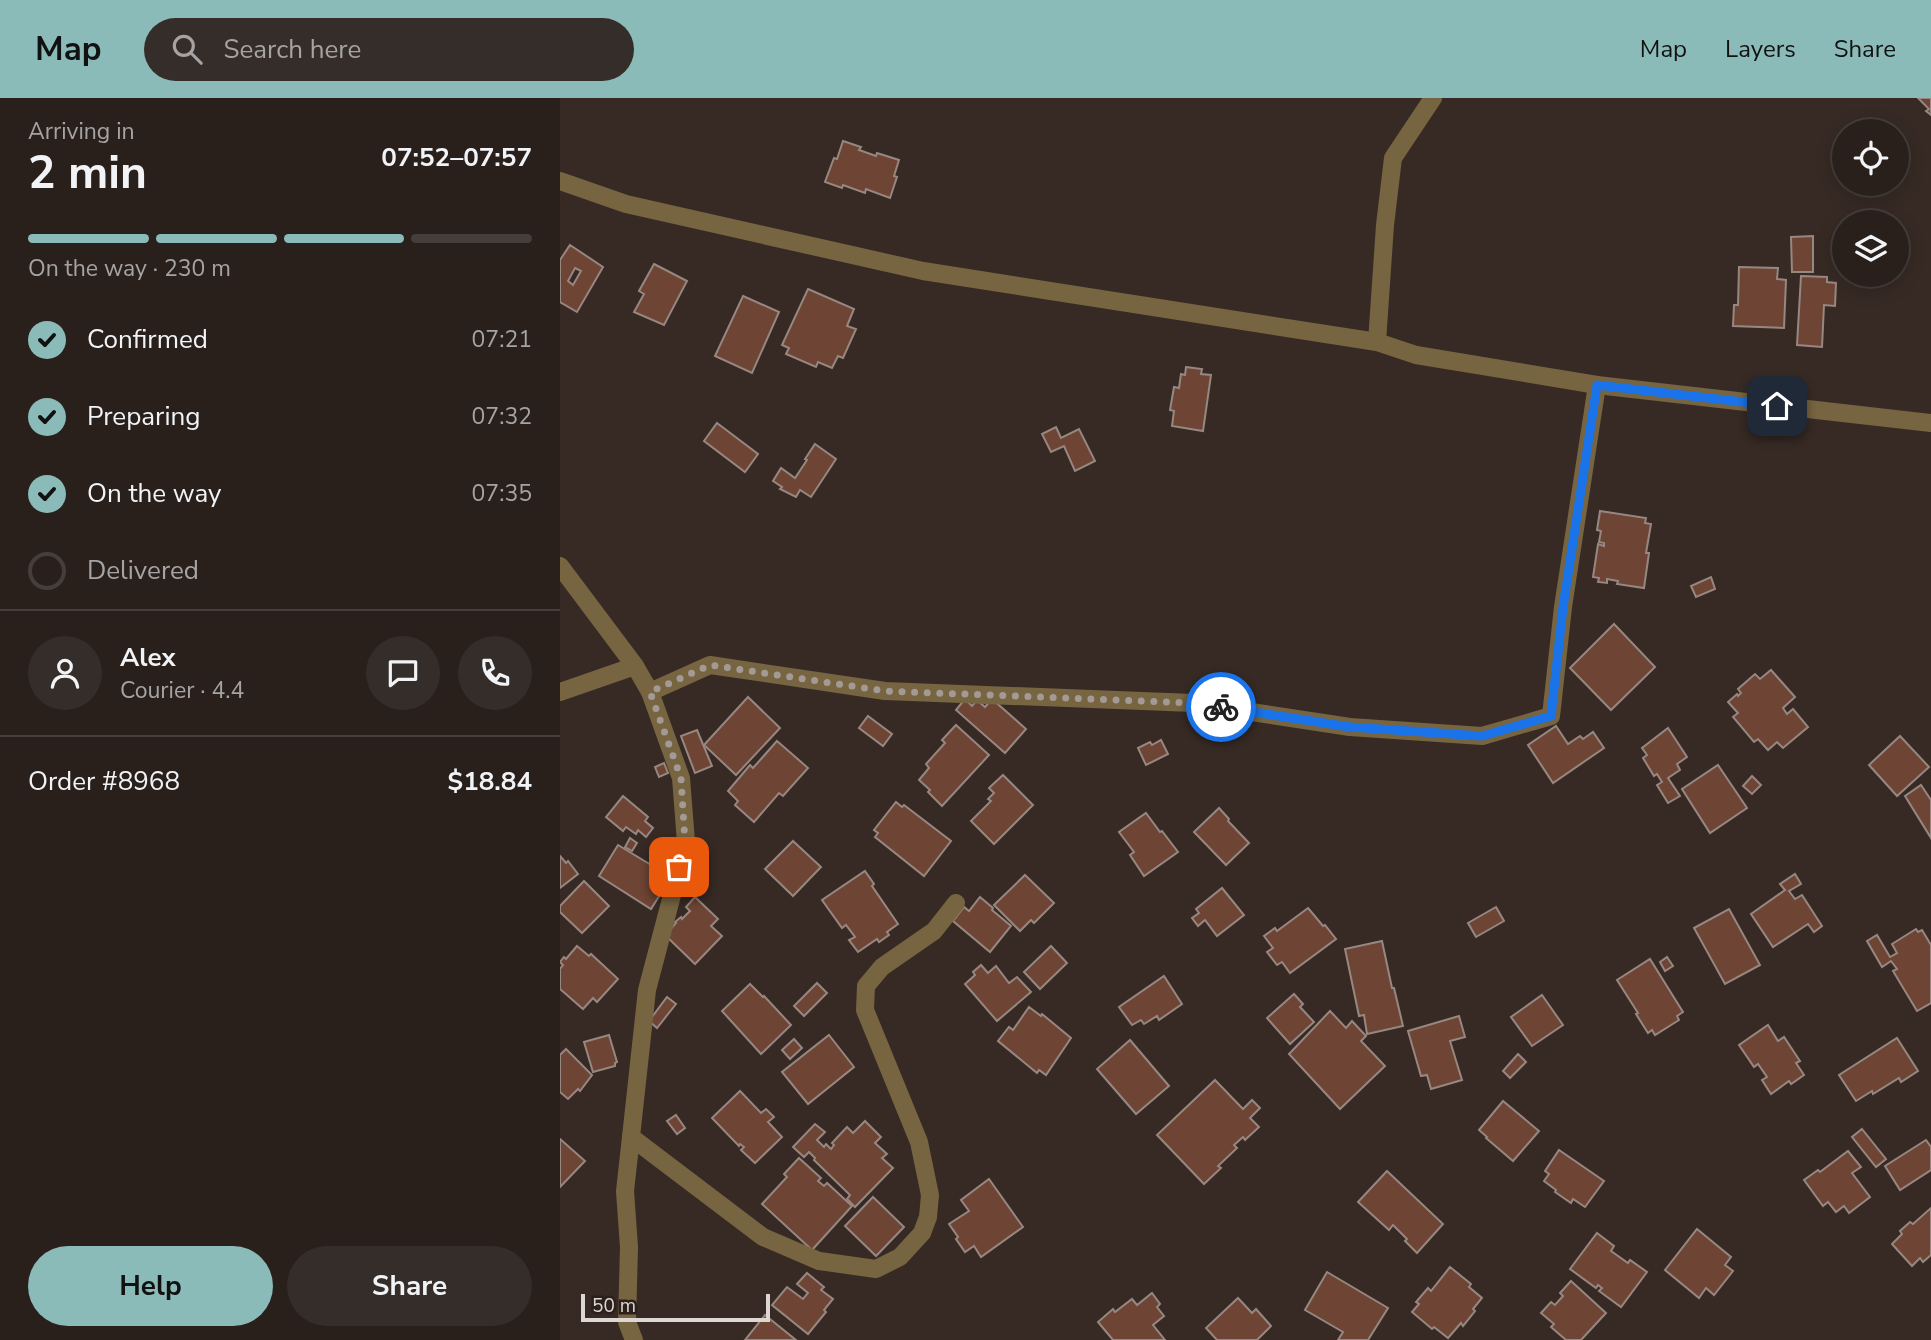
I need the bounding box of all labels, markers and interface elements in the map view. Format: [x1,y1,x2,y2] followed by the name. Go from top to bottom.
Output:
[144,18,634,81] search box
[35,27,102,72] text: Map
[168,30,206,68] icon: search
[224,32,361,67] text: Search here
[1640,33,1687,65] text: Map
[1725,33,1796,65] text: Layers
[1834,33,1896,65] text: Share
[28,116,135,147] text: Arriving in
[1832,119,1909,287] map controls
[1832,119,1909,196] button: locate
[381,140,532,175] text: 07:52–07:57
[28,141,147,204] text: 2 min
[1832,210,1909,287] button: layers
[28,253,231,284] text: On the way · 230 m
[28,321,66,359] icon: check
[87,322,208,357] text: Confirmed
[472,324,532,355] text: 07:21
[1747,376,1807,436] pin
[1758,387,1796,425] icon: home
[28,398,66,436] icon: check
[87,399,200,434] text: Preparing
[472,401,532,432] text: 07:32
[28,475,66,513] icon: check
[87,476,221,511] text: On the way
[472,478,532,509] text: 07:35
[87,553,199,588] text: Delivered
[28,636,102,710] button: person
[366,636,440,710] button: chat
[458,636,532,710] button: phone
[120,640,176,675] text: Alex
[1186,672,1256,742] courier
[120,675,244,706] text: Courier · 4.4
[1202,688,1240,726] icon: bike
[28,764,180,799] text: Order #8968
[448,764,532,799] text: $18.84
[649,837,709,897] pin
[660,848,698,886] icon: bag
[28,1246,273,1326] button: Help
[287,1246,532,1326] button: Share
[581,1291,770,1323] scale bar
[592,1293,636,1319] text: 50 m

